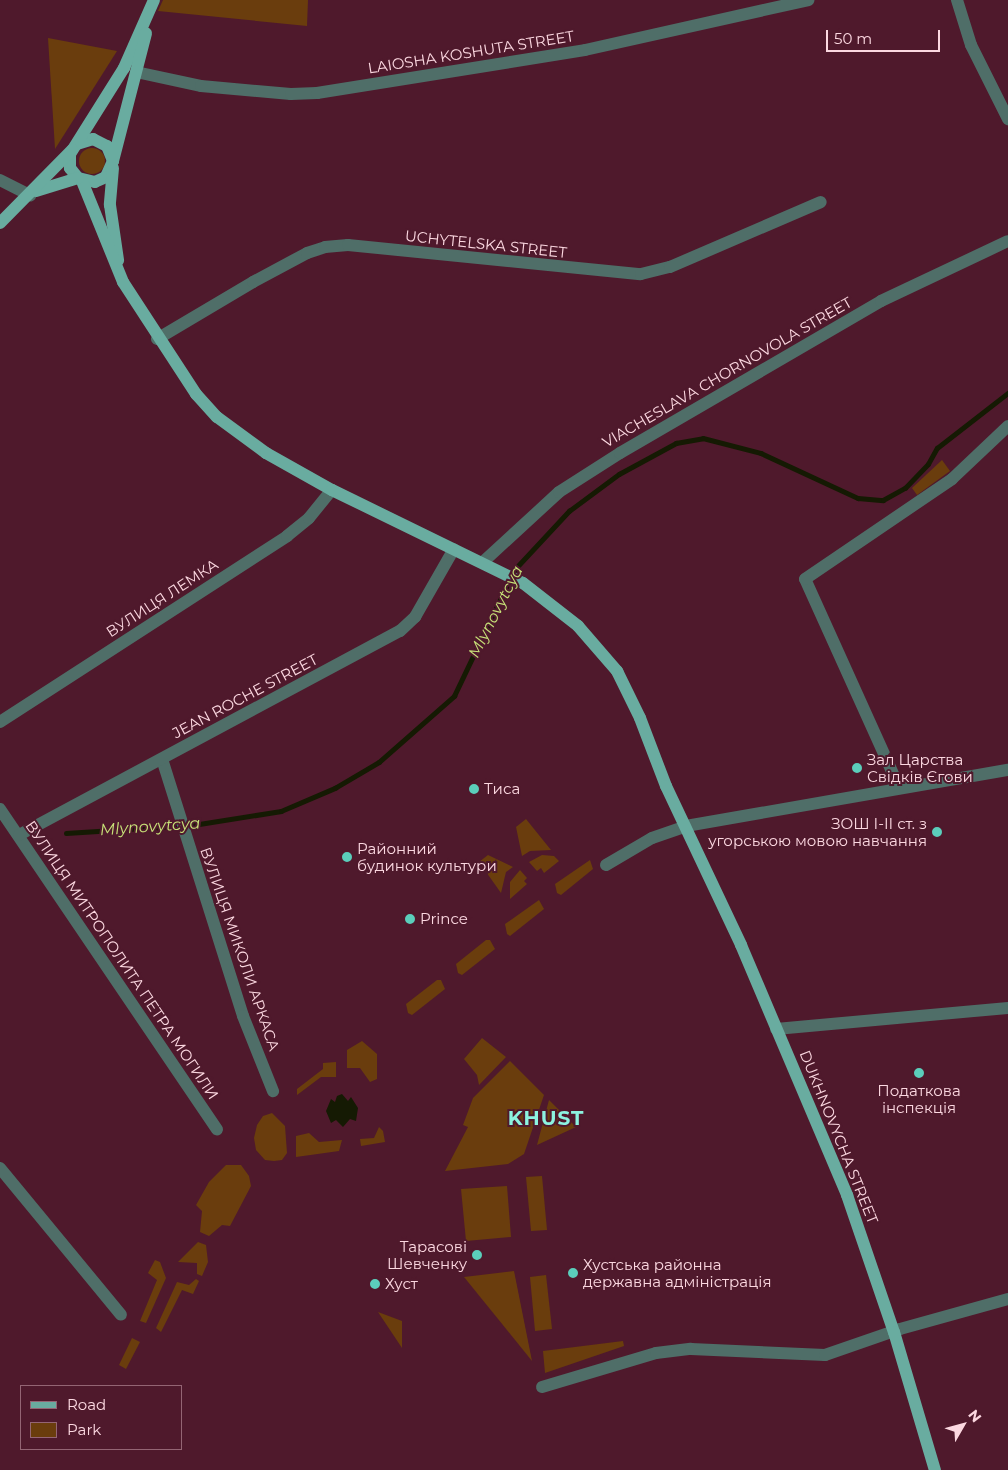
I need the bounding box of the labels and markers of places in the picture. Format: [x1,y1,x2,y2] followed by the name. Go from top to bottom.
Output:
[867,750,973,785] place label: Зал Царства Свідків Єгови
[851,762,863,774] marker: Зал Царства Свідків Єгови
[484,780,520,798] place label: Тиса
[468,783,480,795] marker: Тиса
[708,814,927,849] place label: ЗОШ І-ІІ ст. з угорською мовою навчання
[931,826,943,838] marker: ЗОШ І-ІІ ст. з угорською мовою навчання
[357,839,497,874] place label: Районний будинок культури
[341,851,353,863] marker: Районний будинок культури
[420,910,468,928] place label: Prince
[404,913,416,925] marker: Prince
[913,1067,925,1079] marker: Податкова інспекція
[877,1081,961,1116] place label: Податкова інспекція
[387,1237,467,1272] place label: Тарасові Шевченку
[471,1249,483,1261] marker: Тарасові Шевченку
[583,1255,771,1290] place label: Хустська районна державна адміністрація
[567,1267,579,1279] marker: Хустська районна державна адміністрація
[385,1275,418,1293] place label: Хуст
[369,1278,381,1290] marker: Хуст

